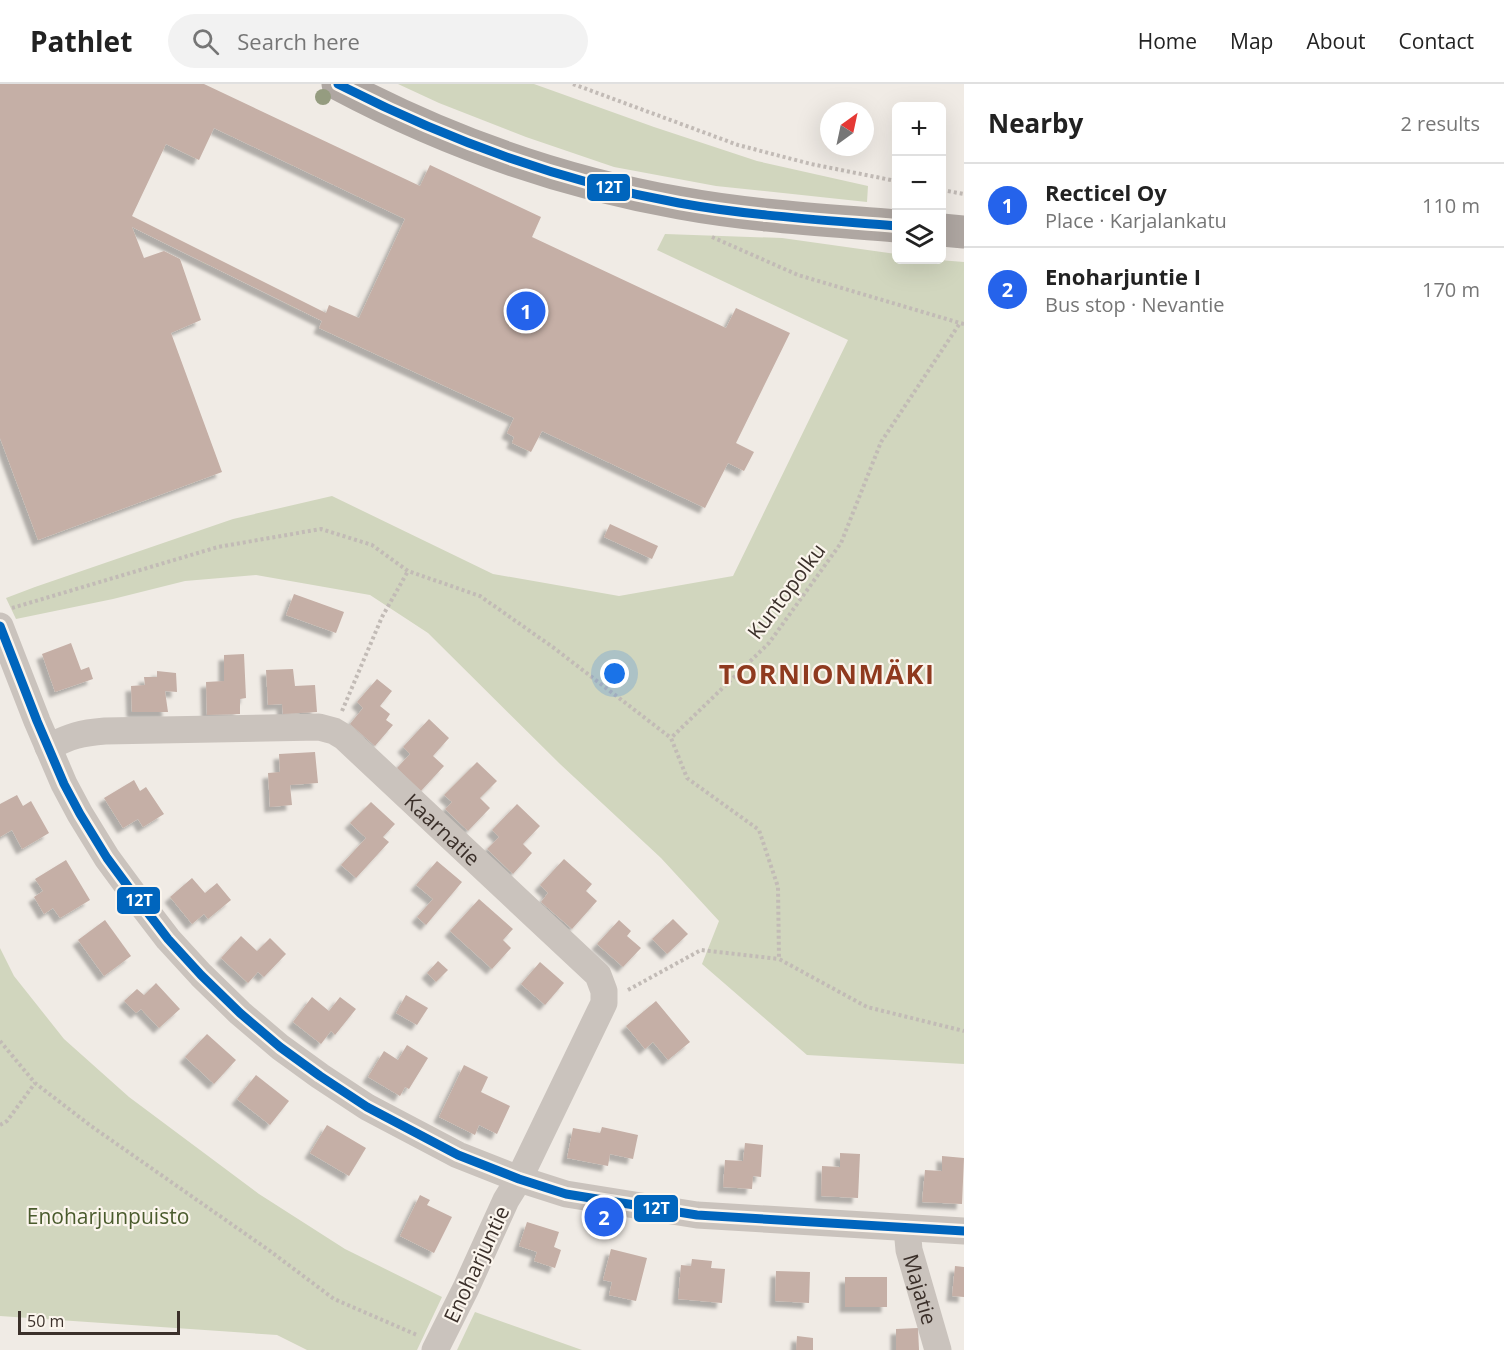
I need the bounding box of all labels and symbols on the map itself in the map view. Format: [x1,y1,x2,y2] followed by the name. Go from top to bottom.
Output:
[820,102,874,156] north arrow
[586,173,631,202] line badge: 12T
[595,176,623,198] text: 12T
[506,288,546,334] pin: 1
[741,537,831,645] street label: Kuntopolku
[719,655,935,692] district label: TORNIONMÄKI
[600,659,629,688] your location
[399,787,486,872] street label: Kaarnatie
[116,886,161,915] line badge: 12T
[125,889,153,911] text: 12T
[584,1194,624,1240] pin: 2
[633,1194,679,1223] line badge: 12T
[642,1197,670,1219] text: 12T
[437,1201,515,1327] street label: Enoharjuntie
[27,1202,189,1230] park label: Enoharjunpuisto
[897,1251,944,1328] street label: Majatie
[18,1308,180,1336] scale bar

